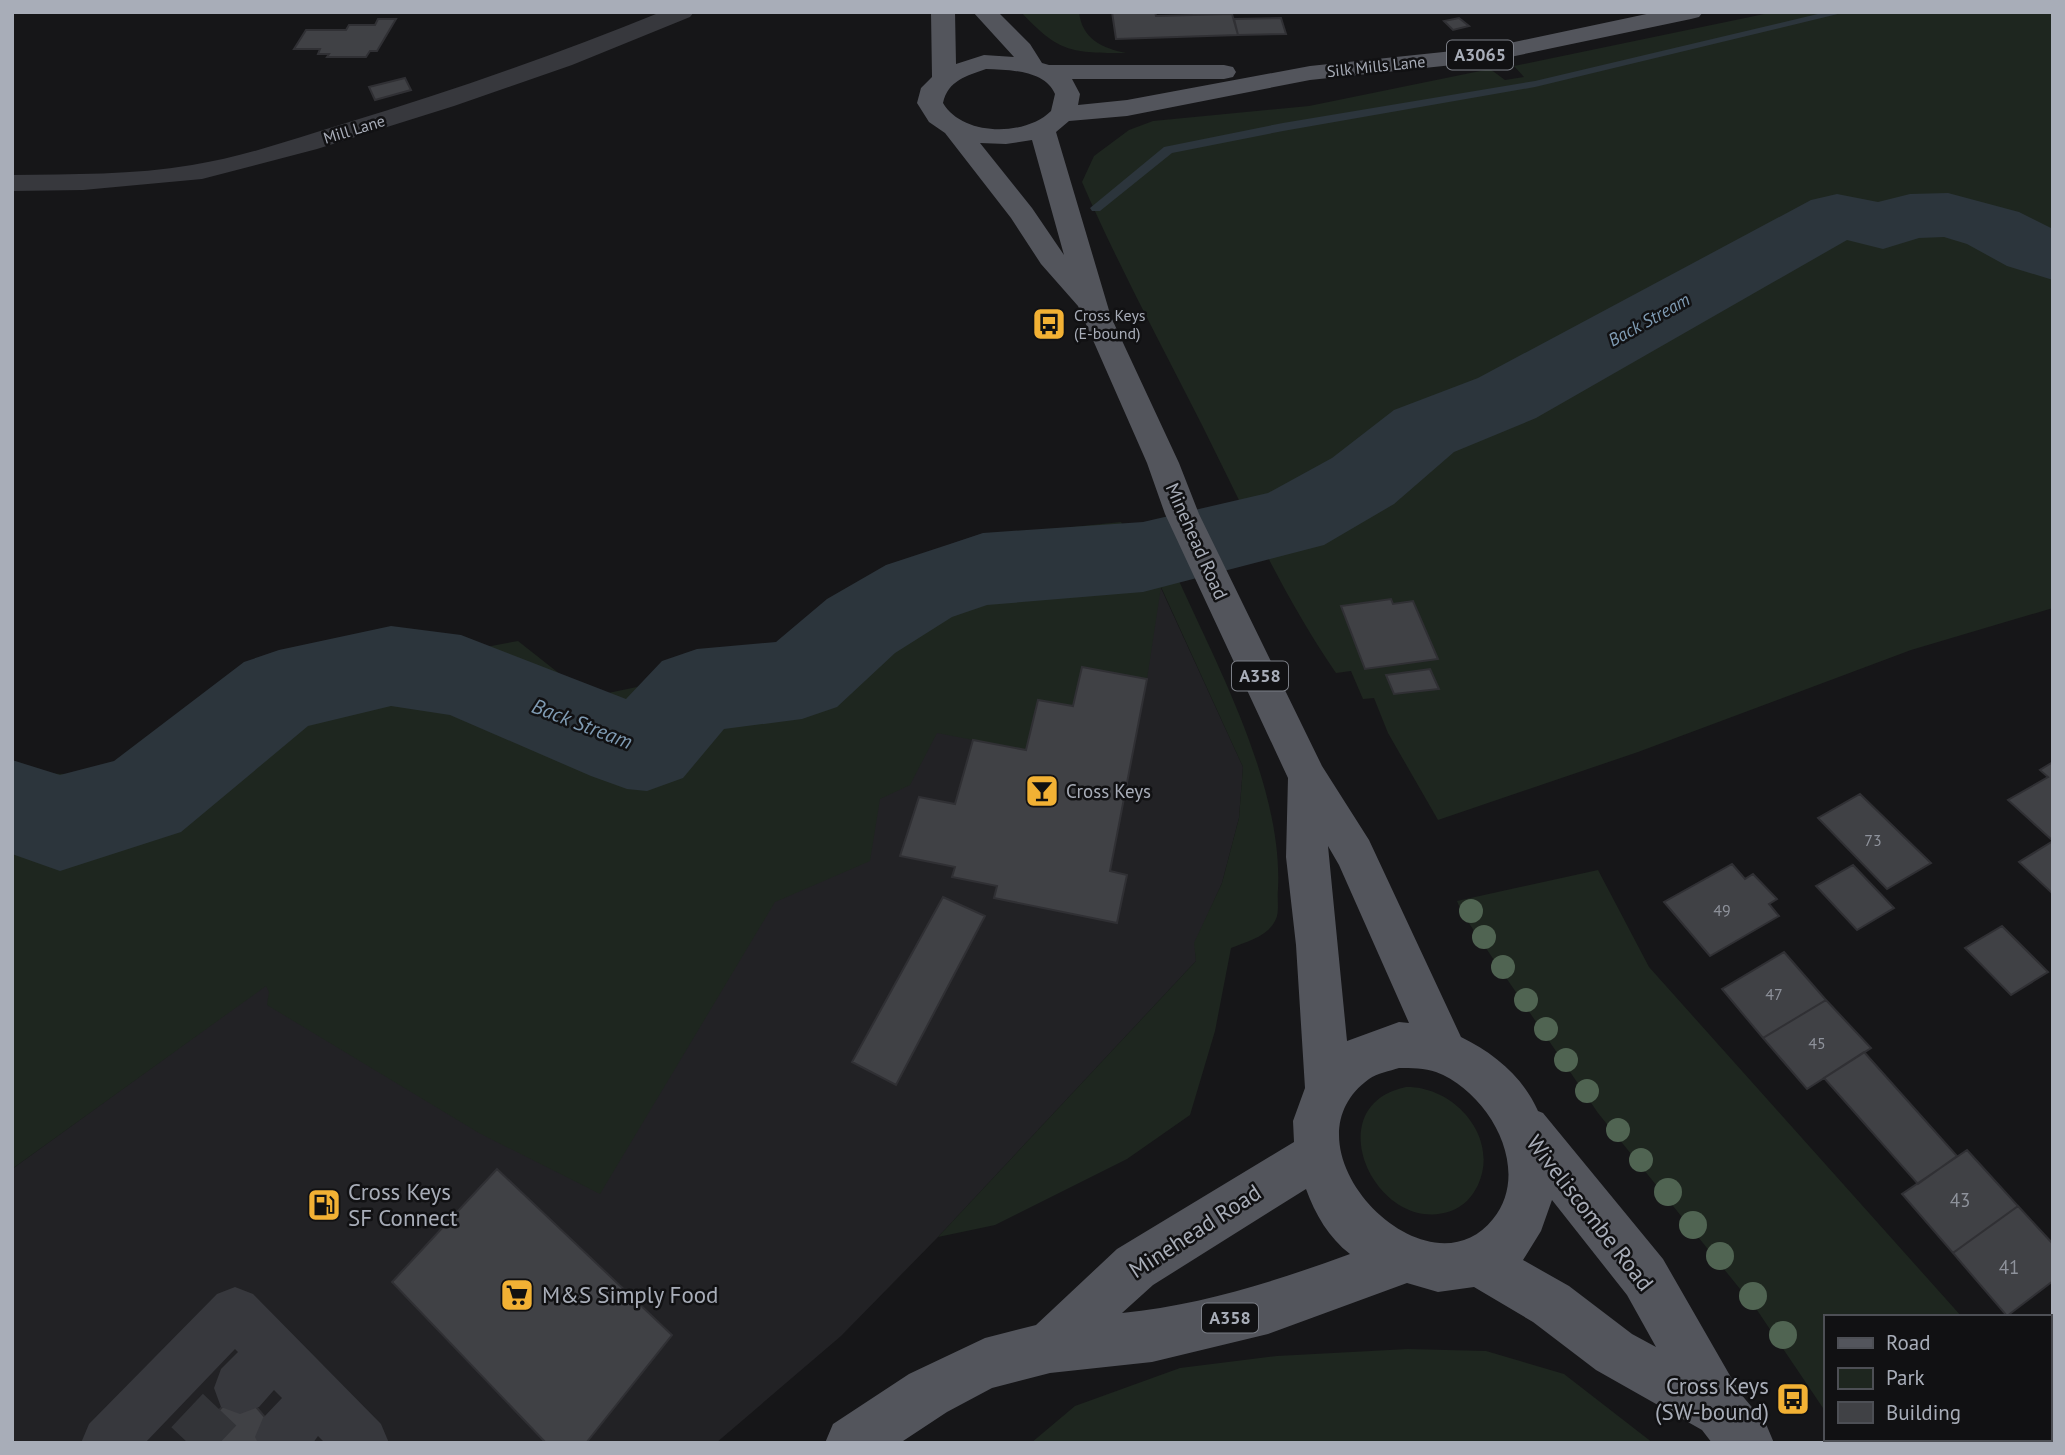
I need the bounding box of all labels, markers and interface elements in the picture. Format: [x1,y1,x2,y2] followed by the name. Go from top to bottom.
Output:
[1447,40,1513,70] road number: A3065
[1326,51,1426,81] street label: Silk Mills Lane
[321,110,387,148] street label: Mill Lane
[1604,288,1694,351] water label: Back Stream
[1030,305,1068,343] bus stop icon: Cross Keys (E-bound)
[1074,305,1146,343] place label: Cross Keys (E-bound)
[1161,479,1233,603] street label: Minehead Road
[1232,662,1288,690] road number: A358
[528,692,636,755] water label: Back Stream
[1023,772,1061,810] bar icon: Cross Keys
[1066,779,1151,803] place label: Cross Keys
[1864,830,1882,850] house number: 73
[1713,900,1731,920] house number: 49
[1765,984,1783,1004] house number: 47
[1808,1033,1826,1053] house number: 45
[1520,1129,1660,1297] street label: Wiveliscombe Road
[348,1177,458,1232] place label: Cross Keys SF Connect
[1123,1177,1266,1284] street label: Minehead Road
[305,1186,343,1224] fuel station icon: Cross Keys SF Connect
[1950,1188,1970,1212] house number: 43
[1999,1255,2019,1279] house number: 41
[498,1276,536,1314] supermarket icon: M&S Simply Food
[542,1280,718,1309] place label: M&S Simply Food
[1202,1303,1258,1332] road number: A358
[1824,1315,2051,1441] legend
[1886,1329,1930,1356] text: Road
[1886,1364,1925,1391] text: Park
[1655,1371,1769,1426] place label: Cross Keys (SW-bound)
[1774,1380,1812,1418] bus stop icon: Cross Keys (SW-bound)
[1886,1399,1961,1426] text: Building

